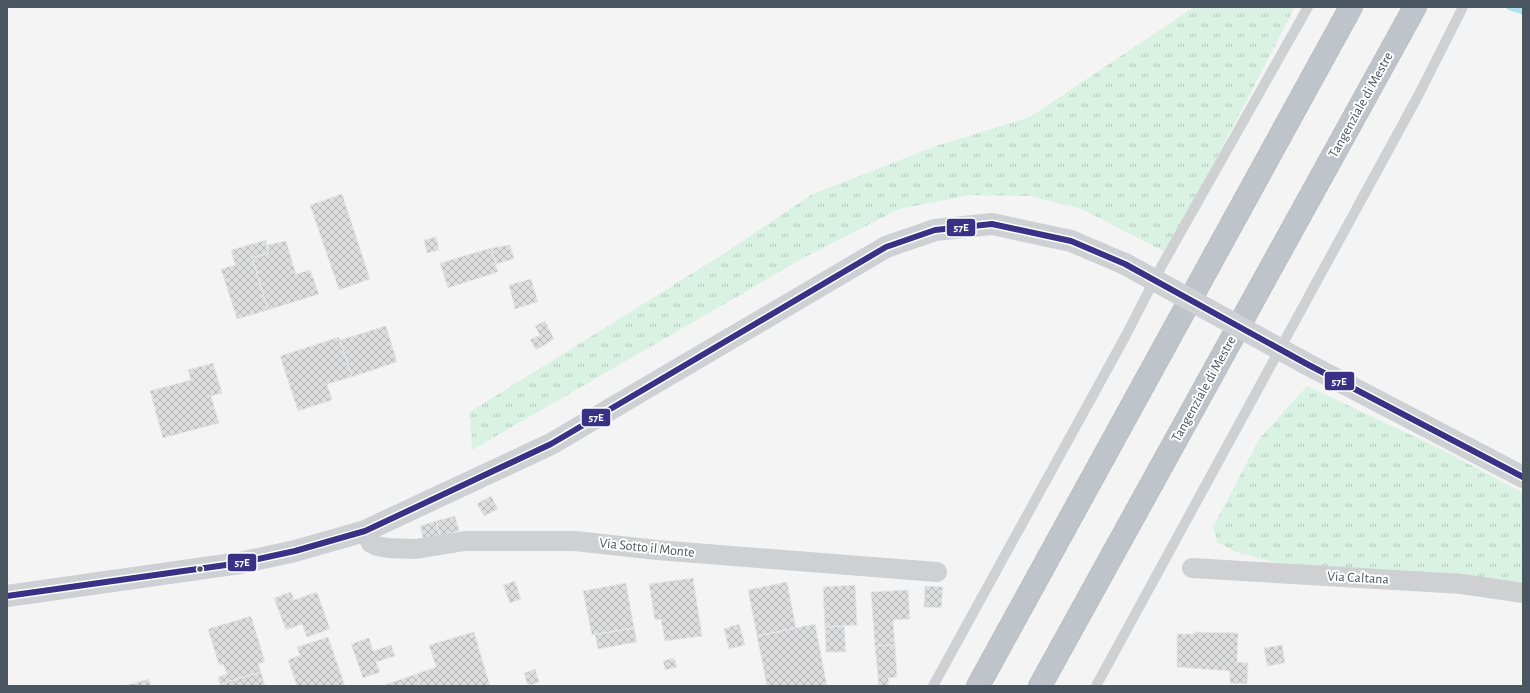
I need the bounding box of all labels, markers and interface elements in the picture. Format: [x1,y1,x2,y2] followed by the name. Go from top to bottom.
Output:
[1326,50,1396,160] street label: Tangenziale di Mestre
[946,218,976,237] line badge: 57E
[953,222,969,233] text: 57E
[1169,334,1239,444] street label: Tangenziale di Mestre
[1324,371,1355,391] line badge: 57E
[1331,376,1347,387] text: 57E
[581,408,611,427] line badge: 57E
[588,412,604,423] text: 57E
[599,536,695,560] street label: Via Sotto il Monte
[227,553,257,572] line badge: 57E
[234,557,250,568] text: 57E
[195,564,205,574] unlabelled marker
[1327,569,1390,587] street label: Via Caltana

